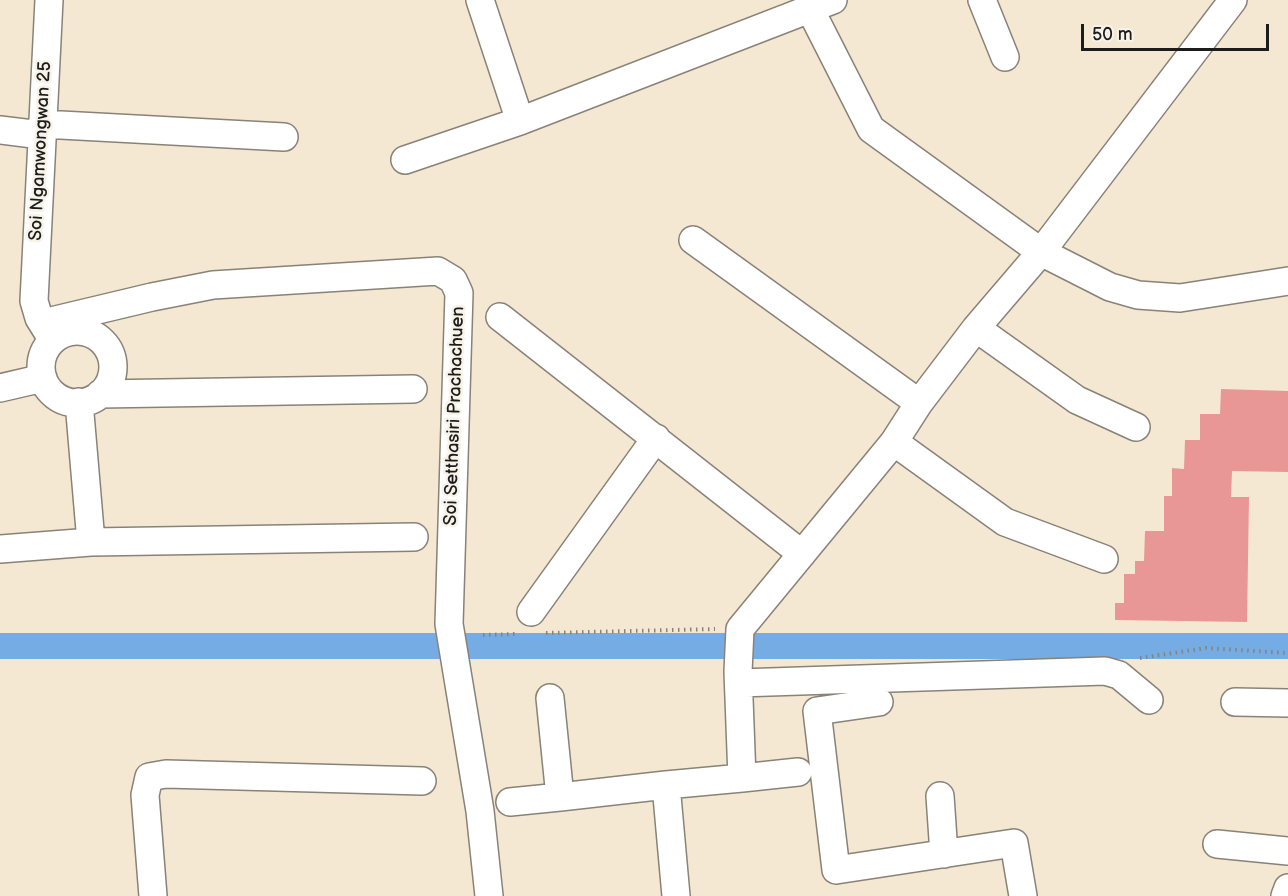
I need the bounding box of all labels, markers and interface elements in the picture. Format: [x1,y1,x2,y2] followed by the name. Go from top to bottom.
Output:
[1084,12,1272,50] scale bar
[1092,24,1133,45] text: 50 m
[26,61,56,241] street label: Soi Ngamwongwan 25
[440,306,470,526] street label: Soi Setthasiri Prachachuen

